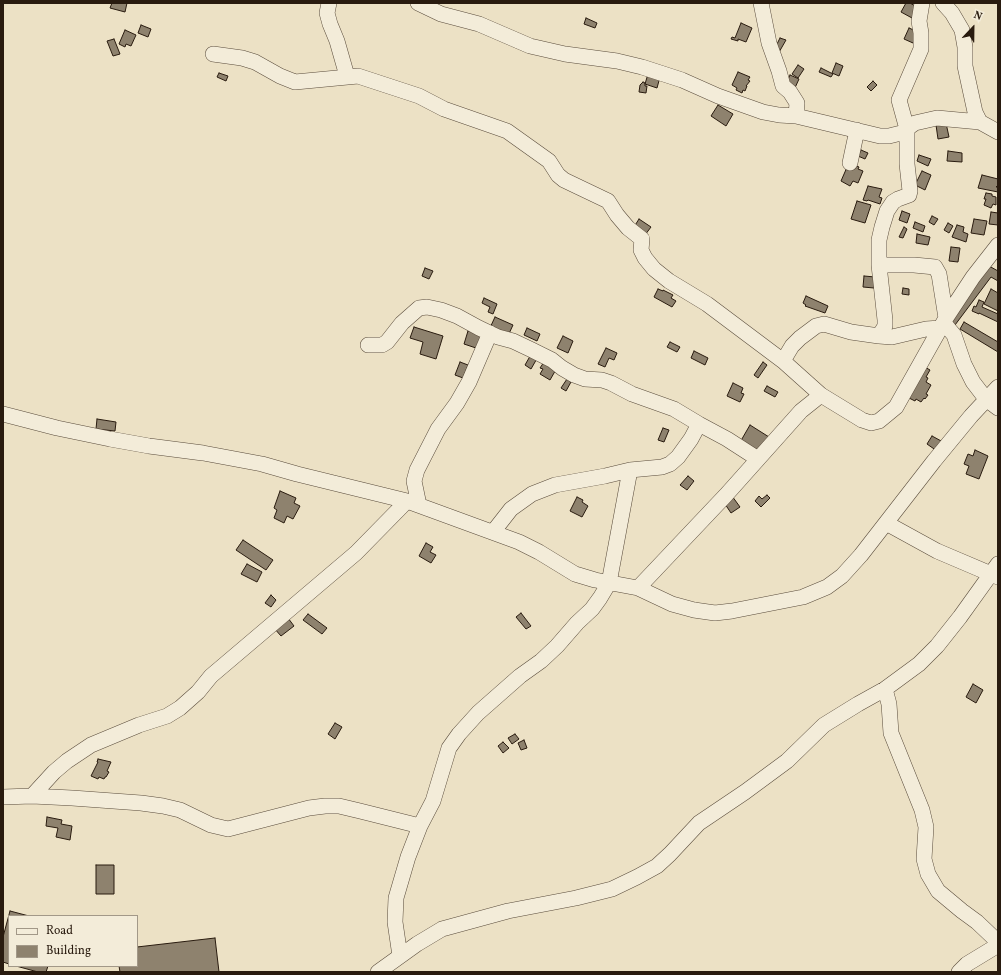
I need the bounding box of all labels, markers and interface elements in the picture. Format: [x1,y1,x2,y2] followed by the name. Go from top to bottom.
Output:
[953,8,993,48] north arrow
[971,8,984,25] text: N
[8,915,138,967] legend
[46,923,73,939] text: Road
[46,943,91,959] text: Building

